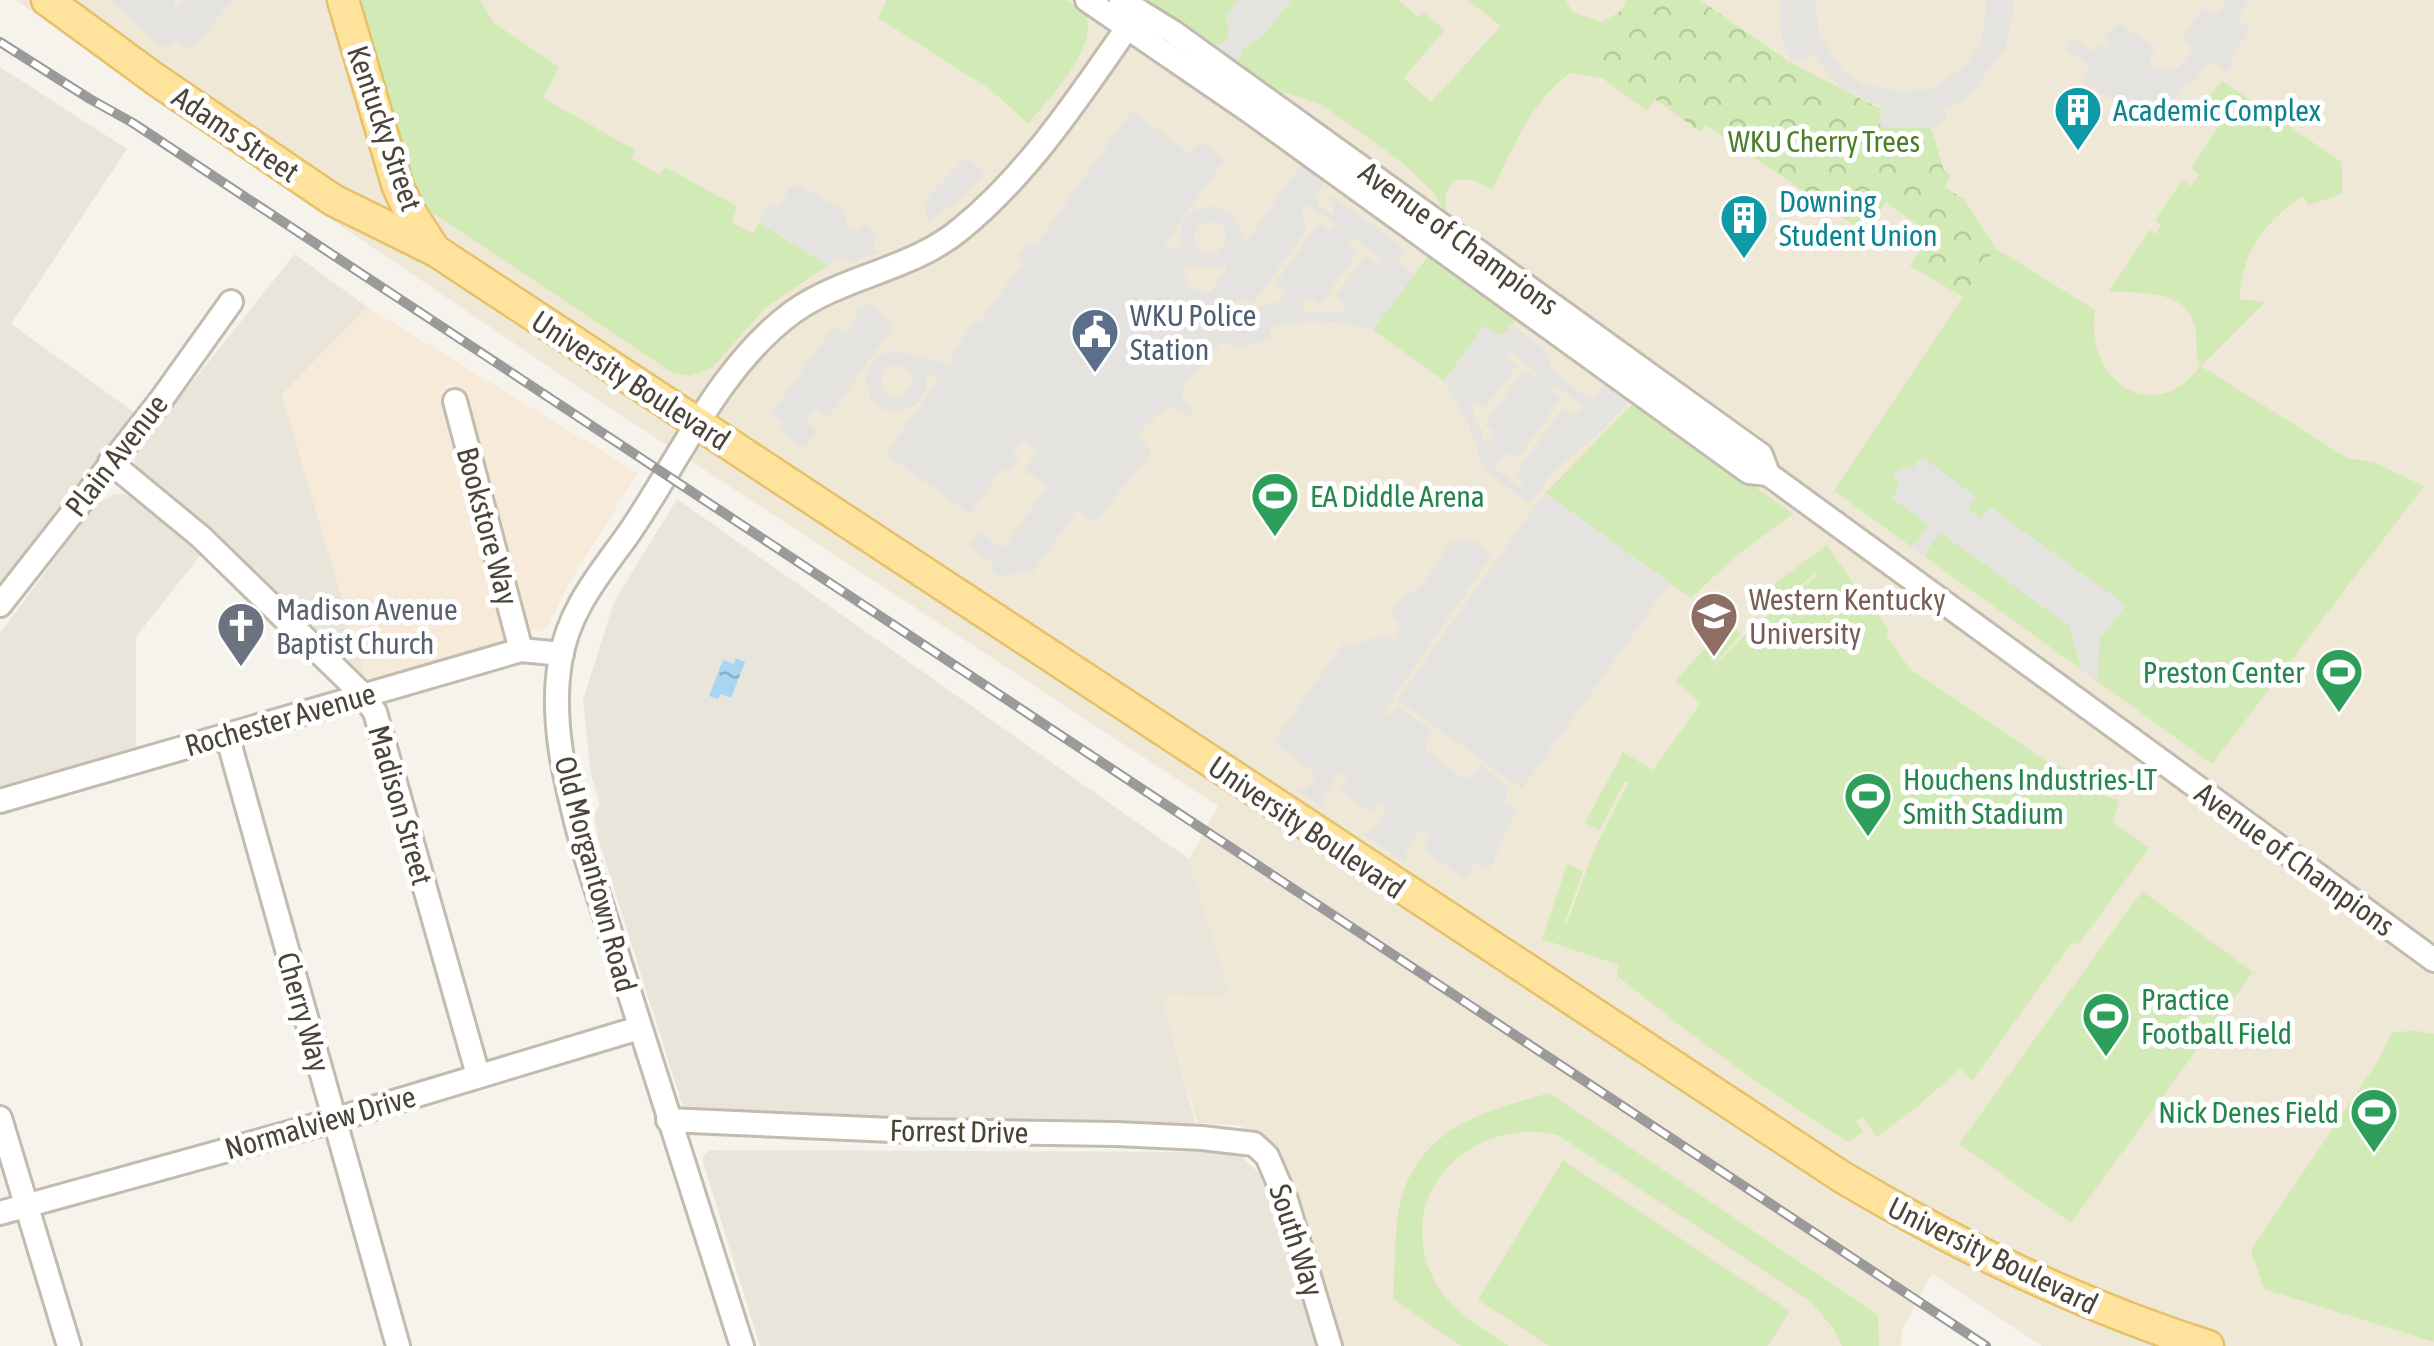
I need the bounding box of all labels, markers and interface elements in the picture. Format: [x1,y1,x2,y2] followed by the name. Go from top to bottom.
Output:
[341,41,429,215] street label: Kentucky Street
[166,79,306,189] street label: Adams Street
[2052,84,2104,152] building icon: Academic Complex
[2113,93,2321,127] place label: Academic Complex
[1728,124,1920,158] park label: WKU Cherry Trees
[1353,154,1565,322] street label: Avenue of Champions
[1779,184,1938,252] place label: Downing Student Union
[1718,192,1770,260] building icon: Downing Student Union
[1130,298,1256,366] place label: WKU Police Station
[526,303,736,457] street label: University Boulevard
[1069,306,1121,374] public building icon: WKU Police Station
[58,387,174,523] street label: Plain Avenue
[451,443,525,609] street label: Bookstore Way
[1249,470,1301,538] sports icon: EA Diddle Arena
[1310,479,1485,513] place label: EA Diddle Arena
[1749,582,1946,650] place label: Western Kentucky University
[1688,590,1740,658] school or university icon: Western Kentucky University
[276,592,458,660] place label: Madison Avenue Baptist Church
[215,600,267,668] church icon: Madison Avenue Baptist Church
[2313,646,2365,714] sports icon: Preston Center
[2143,655,2305,689] place label: Preston Center
[181,676,379,762] street label: Rochester Avenue
[362,721,440,889] street label: Madison Street
[1203,749,1411,905] street label: University Boulevard
[548,753,644,995] street label: Old Morgantown Road
[1903,762,2157,830] place label: Houchens Industries-LT Smith Stadium
[1842,770,1894,838] sports icon: Houchens Industries-LT Smith Stadium
[2189,775,2401,943] street label: Avenue of Champions
[271,948,337,1076] street label: Cherry Way
[2141,982,2292,1050] place label: Practice Football Field
[2080,990,2132,1058] sports icon: Practice Football Field
[221,1079,419,1165] street label: Normalview Drive
[2348,1086,2400,1154] sports icon: Nick Denes Field
[2158,1095,2339,1129] place label: Nick Denes Field
[889,1113,1029,1149] street label: Forrest Drive
[1263,1180,1331,1300] street label: South Way
[1883,1189,2103,1321] street label: University Boulevard

